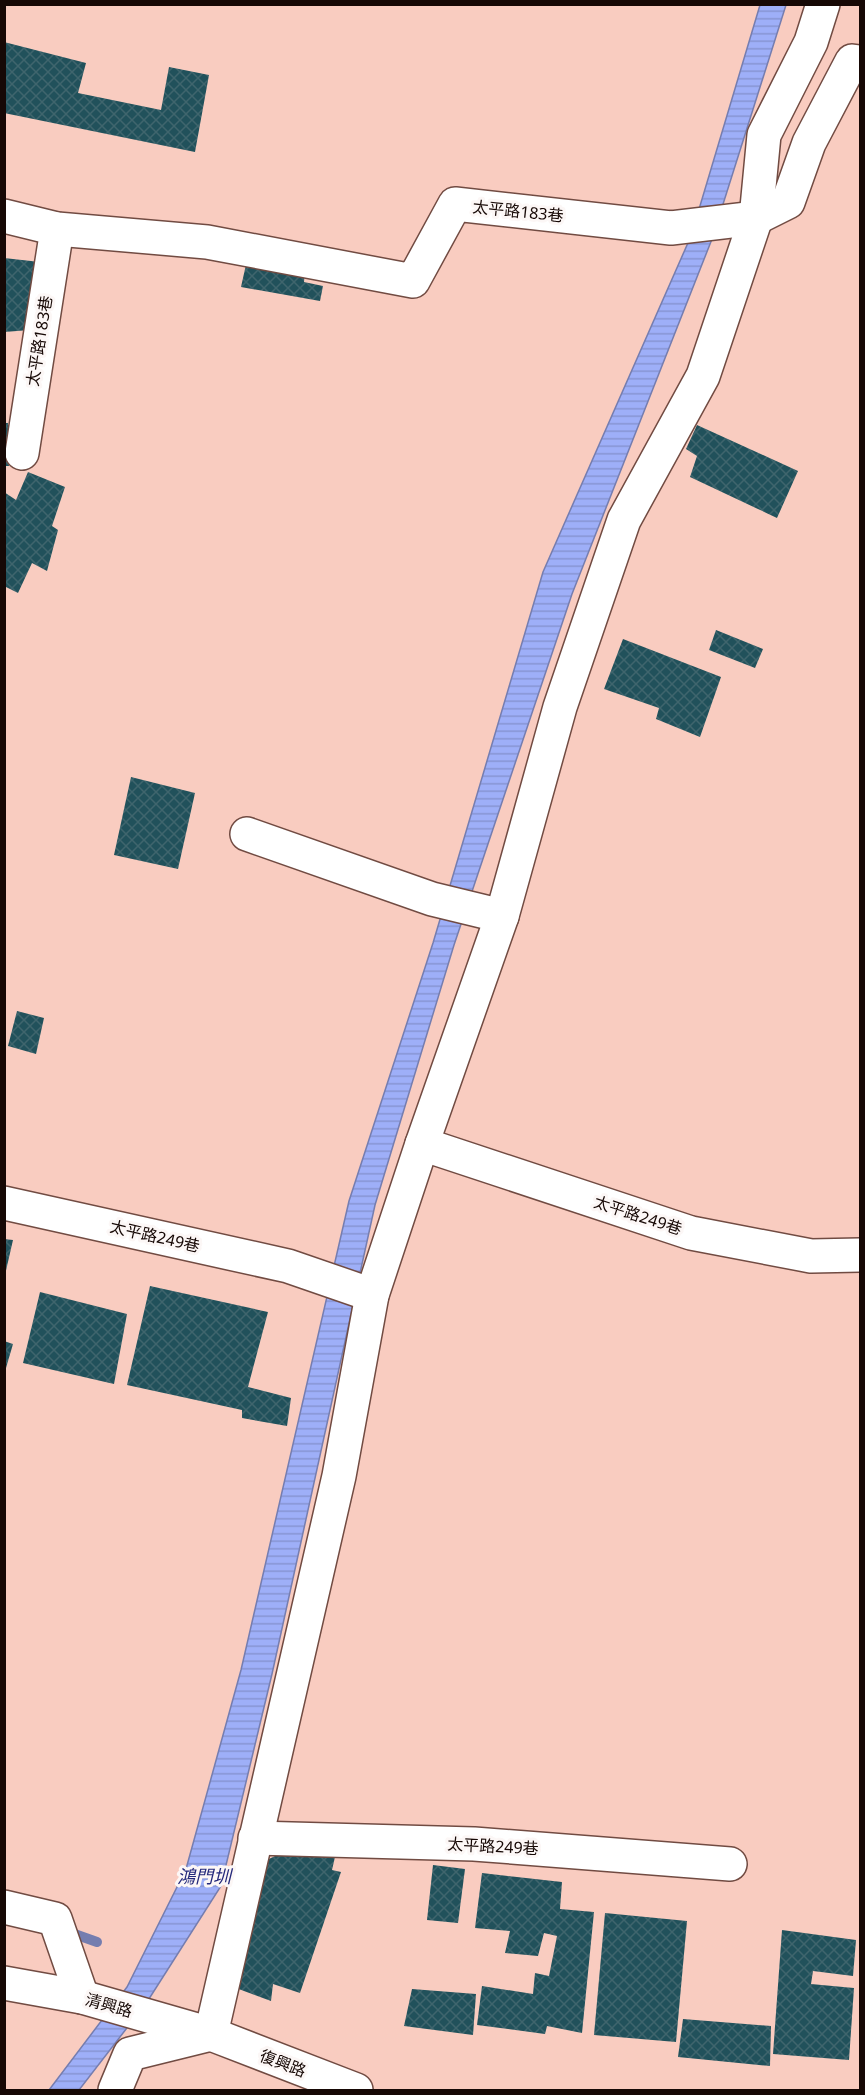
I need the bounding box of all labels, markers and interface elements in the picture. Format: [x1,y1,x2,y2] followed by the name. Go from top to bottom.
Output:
[471,195,565,227] street label: 太平路183巷
[21,294,57,388] street label: 太平路183巷
[591,1190,685,1240] street label: 太平路249巷
[108,1215,202,1257] street label: 太平路249巷
[447,1833,539,1859] street label: 太平路249巷
[177,1864,234,1888] water label: 鴻門圳
[83,1988,135,2022] street label: 清興路
[257,2044,309,2082] street label: 復興路

